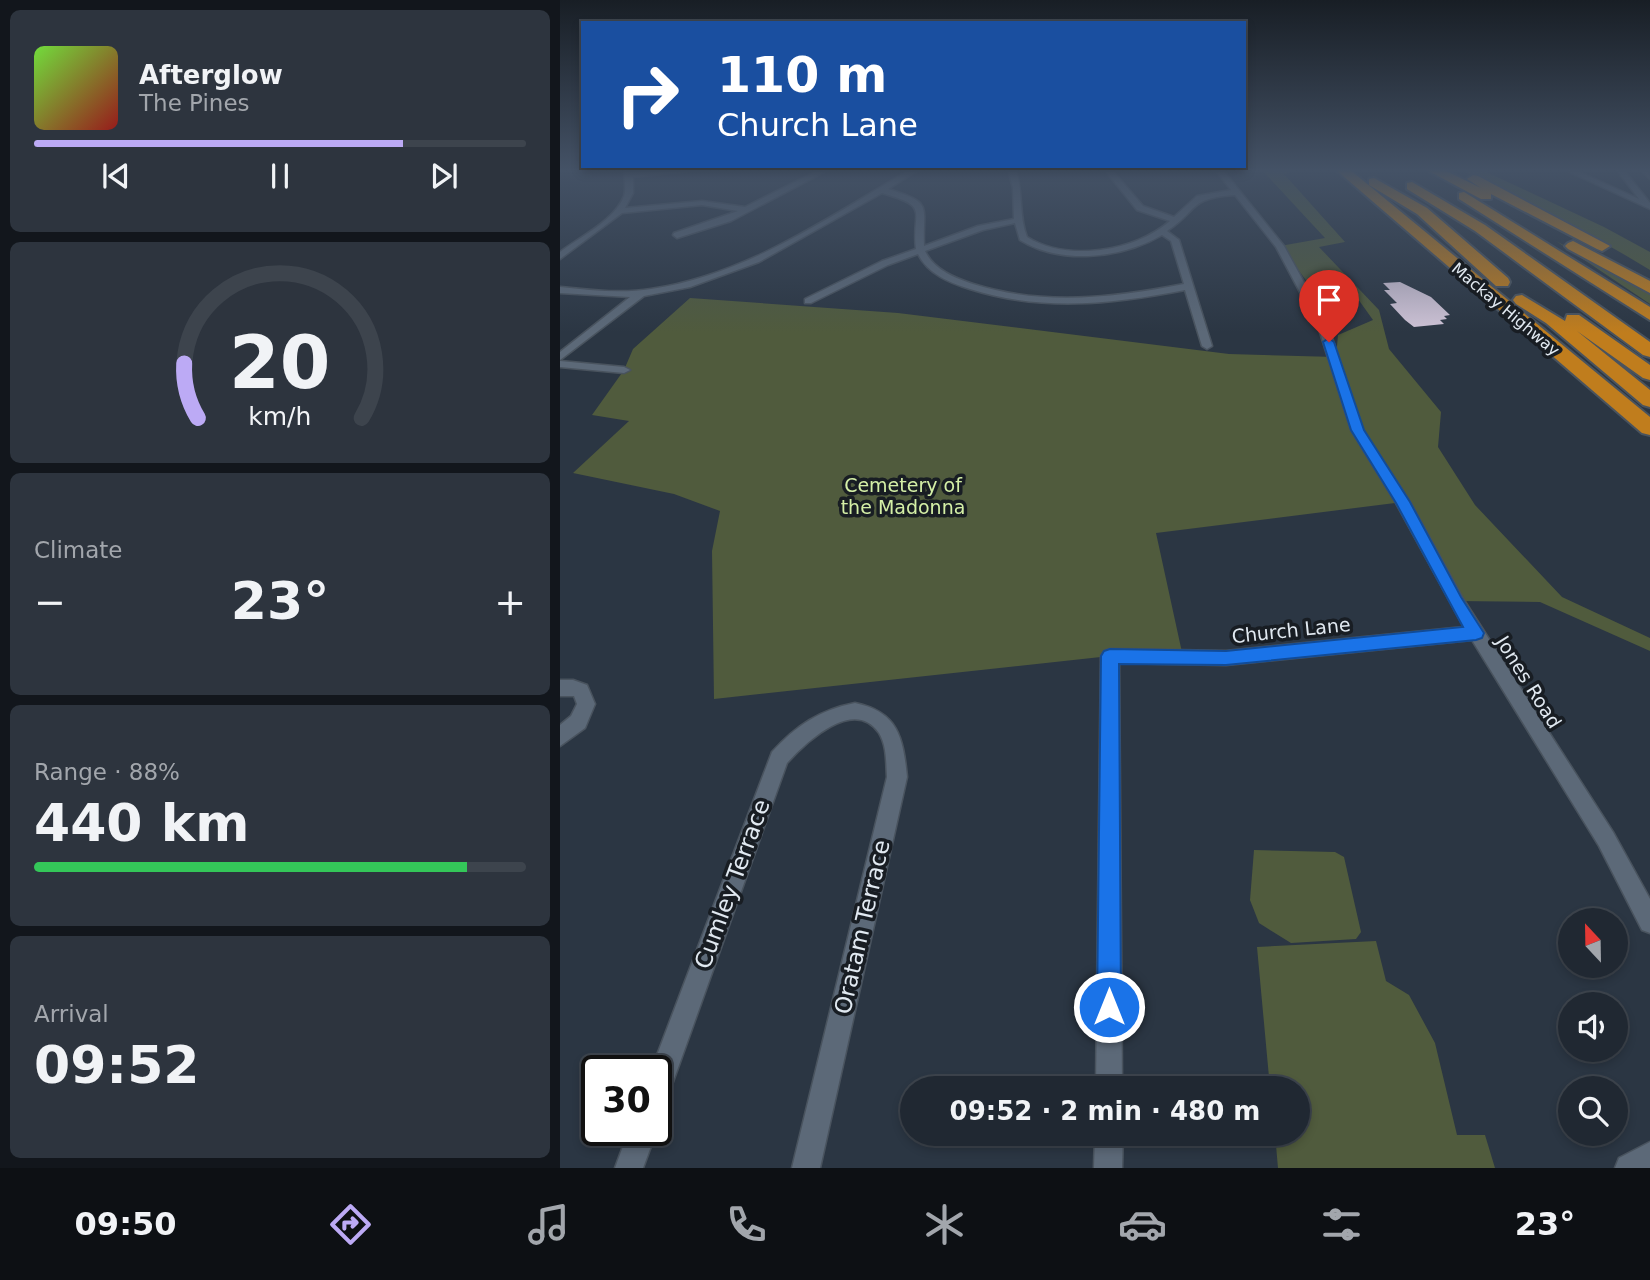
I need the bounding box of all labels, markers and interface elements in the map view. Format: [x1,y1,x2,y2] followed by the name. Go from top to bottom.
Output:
[717,47,887,104] text: 110 m
[602,49,693,140] icon: right
[139,60,283,90] text: Afterglow
[139,90,250,116] text: The Pines
[717,106,918,144] text: Church Lane
[97,157,135,195] icon: previous
[261,157,299,195] icon: pause
[425,157,463,195] icon: next
[1448,259,1563,360] street label: Mackay Highway
[1299,270,1359,342] pin
[1310,281,1348,319] icon: arrive
[229,321,331,406] text: 20
[248,402,312,431] text: km/h
[841,474,965,518] park label: Cemetery of the Madonna
[34,537,123,563] text: Climate
[231,571,329,631] text: 23°
[34,580,66,624] text: −
[494,580,526,624] text: +
[1231,613,1351,647] street label: Church Lane
[1491,631,1566,732] street label: Jones Road
[34,759,180,785] text: Range · 88%
[34,793,249,853] text: 440 km
[689,796,775,972] street label: Cumley Terrace
[829,837,895,1017] street label: Oratam Terrace
[1558,908,1628,978] north arrow
[1558,908,1628,1146] map controls
[1072,970,1146,1044] position arrow
[1558,992,1628,1062] button: sound
[34,1001,109,1027] text: Arrival
[34,1035,200,1095] text: 09:52
[581,1055,672,1146] speed limit sign: 30
[1558,1076,1628,1146] button: search
[950,1096,1260,1126] text: 09:52 · 2 min · 480 m
[326,1200,375,1249] icon: directions
[524,1200,573,1249] icon: music
[722,1200,771,1249] icon: phone
[920,1200,969,1249] icon: climate
[1118,1200,1167,1249] icon: car
[1317,1200,1366,1249] icon: filters
[75,1205,176,1243] text: 09:50
[1515,1205,1575,1243] text: 23°

